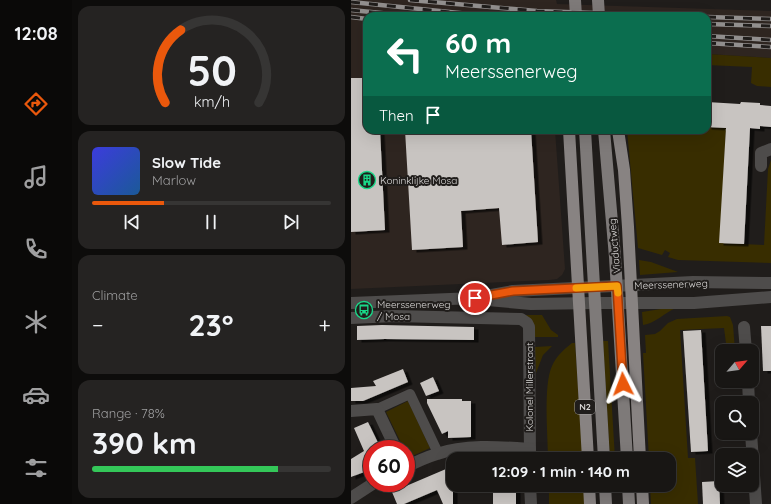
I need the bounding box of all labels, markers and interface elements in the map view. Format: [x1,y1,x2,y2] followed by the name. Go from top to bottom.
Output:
[14,22,58,45] text: 12:08
[445,25,511,60] text: 60 m
[379,28,431,80] icon: left
[187,44,236,96] text: 50
[445,60,577,83] text: Meerssenerweg
[22,90,50,118] icon: directions
[193,93,230,111] text: km/h
[422,104,444,126] icon: arrive
[379,106,414,125] text: Then
[152,153,221,172] text: Slow Tide
[22,163,50,191] icon: music
[357,170,377,190] building icon: Koninklijke Mosa
[152,172,196,188] text: Marlow
[380,174,457,187] place label: Koninklijke Mosa
[121,211,143,233] icon: previous
[200,211,222,233] icon: pause
[280,211,302,233] icon: next
[606,218,623,274] street label: Viaductweg
[22,235,50,263] icon: phone
[634,277,708,292] street label: Meerssenerweg
[458,281,492,315] pin
[92,287,138,303] text: Climate
[464,287,486,309] icon: arrive
[377,298,451,323] place label: Meerssenerweg / Mosa
[354,300,374,320] bus stop icon: Meerssenerweg / Mosa
[189,306,234,344] text: 23°
[22,308,50,336] icon: climate
[92,311,103,339] text: −
[319,311,331,339] text: +
[523,342,536,432] street label: Kolonel Millerstraat
[715,344,759,388] north arrow
[715,344,759,492] map controls
[602,363,644,405] position arrow
[22,381,50,409] icon: car
[715,396,759,440] button: search
[575,400,595,414] road number: N2
[92,405,165,421] text: Range · 78%
[92,424,197,462] text: 390 km
[363,440,415,492] speed limit sign: 60
[715,448,759,492] button: layers
[22,454,50,482] icon: filters
[492,462,630,481] text: 12:09 · 1 min · 140 m

